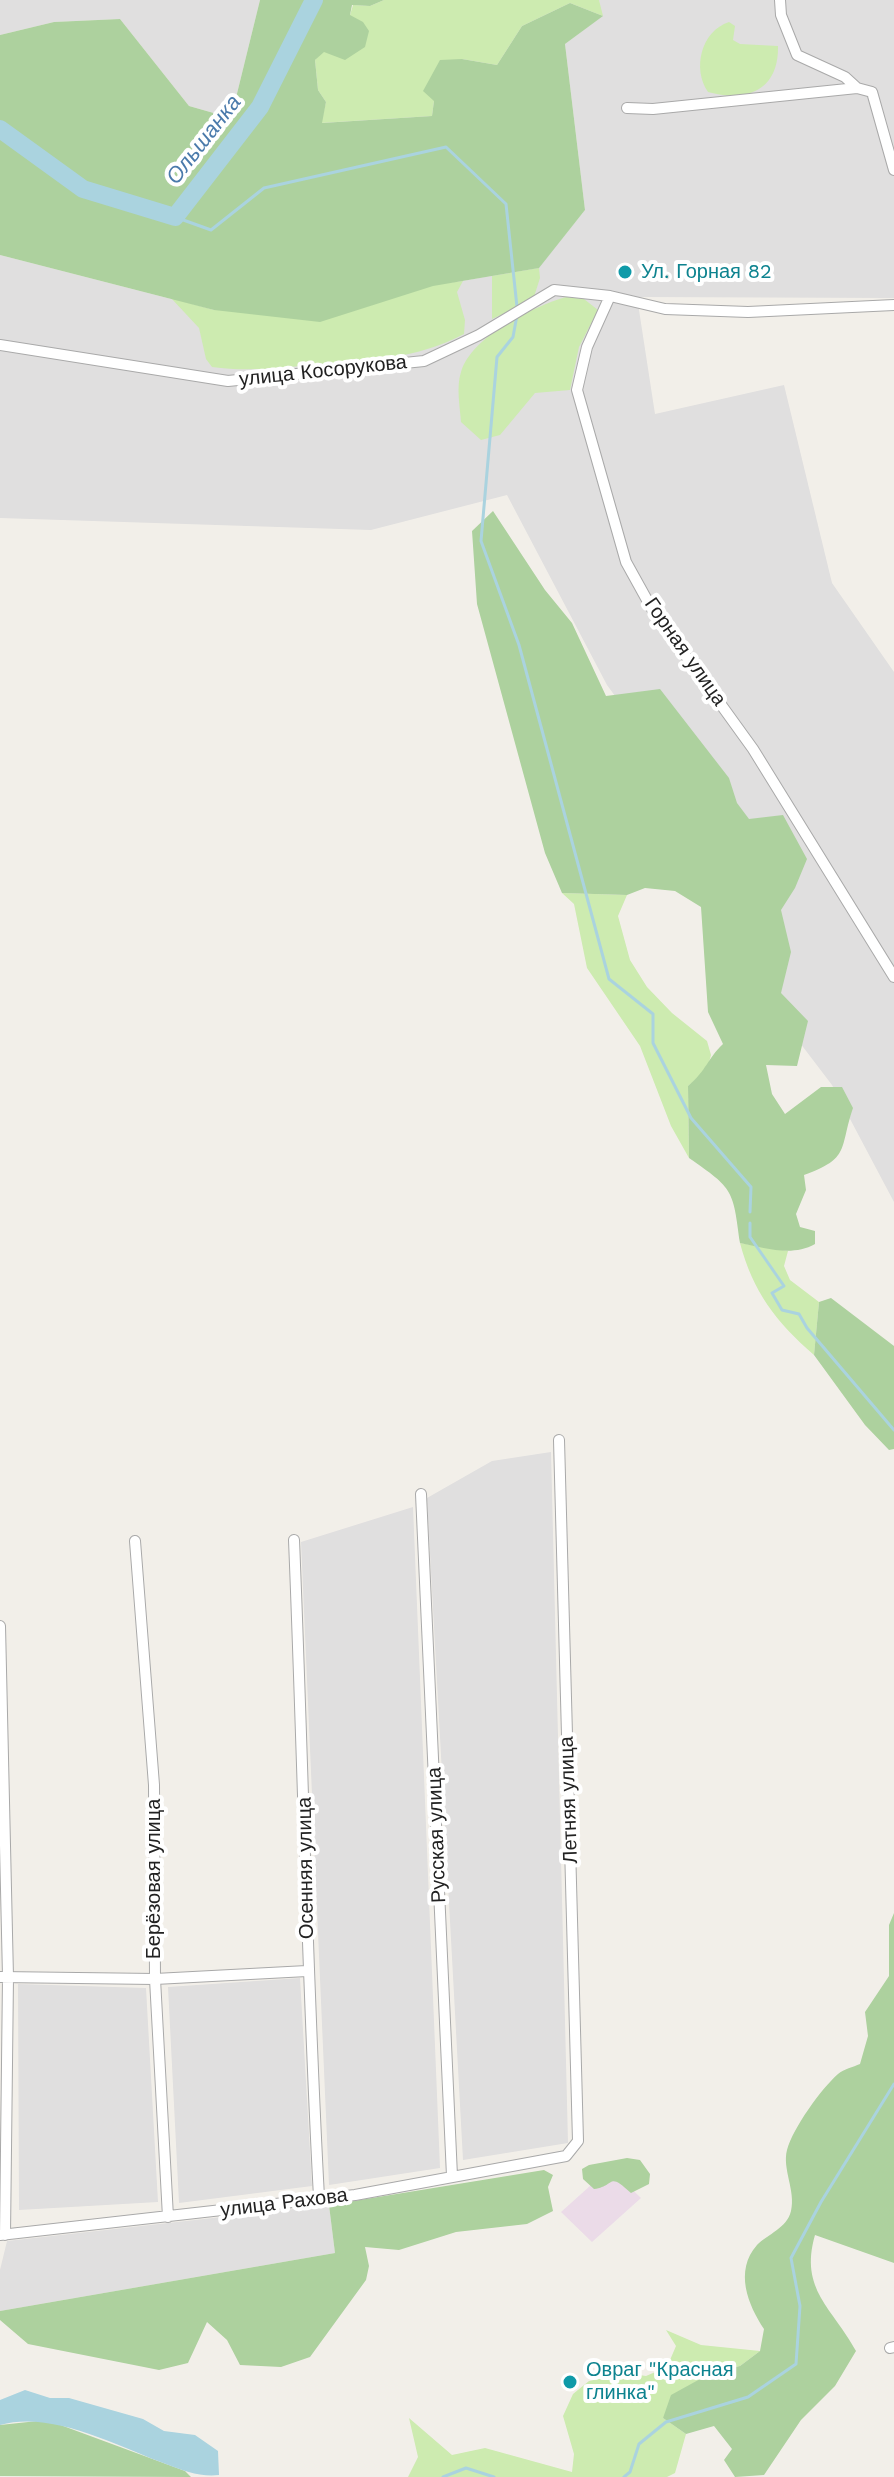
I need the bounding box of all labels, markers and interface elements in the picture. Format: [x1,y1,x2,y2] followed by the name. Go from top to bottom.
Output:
[161,90,247,190] water label: Ольшанка
[641,260,772,284] place label: Ул. Горная 82
[616,263,634,281] marker: Ул. Горная 82
[238,350,408,392] street label: улица Косорукова
[639,593,731,711] street label: Горная улица
[555,1736,583,1864] street label: Летняя улица
[423,1767,451,1903] street label: Русская улица
[293,1797,319,1939] street label: Осенняя улица
[142,1799,166,1959] street label: Берёзовая улица
[219,2183,349,2223] street label: улица Рахова
[586,2358,733,2405] place label: Овраг "Красная глинка"
[561,2373,579,2391] marker: Овраг "Красная глинка"

